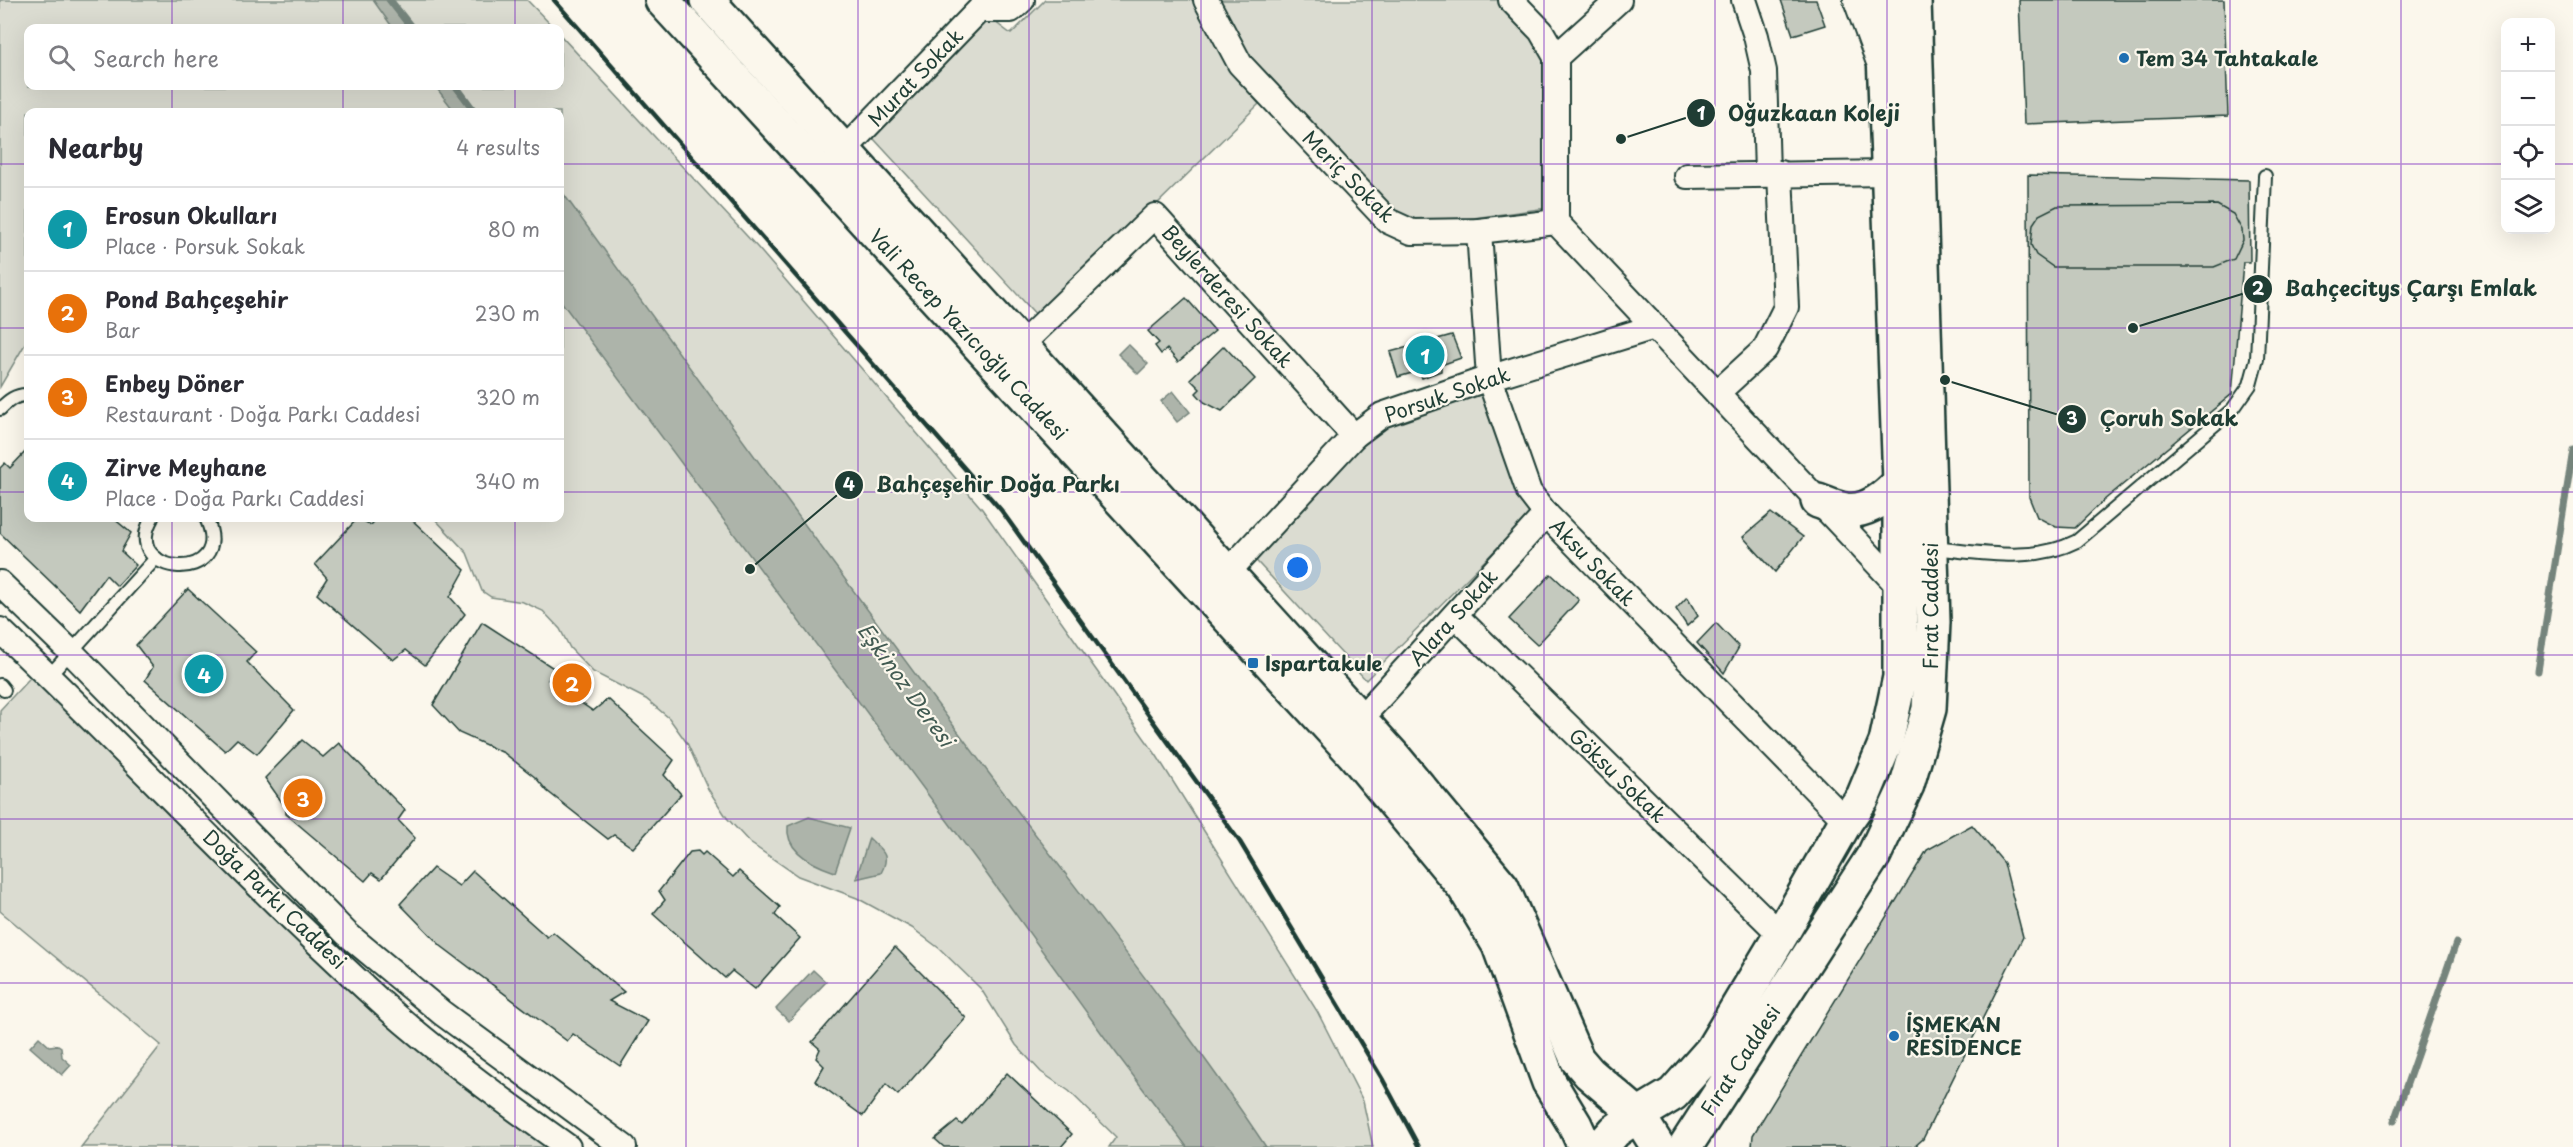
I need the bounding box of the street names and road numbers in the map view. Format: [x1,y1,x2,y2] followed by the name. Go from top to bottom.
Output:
[860,21,970,133] street label: Murat Sokak
[1296,123,1402,229] street label: Meriç Sokak
[1155,218,1301,374] street label: Beylerderesi Sokak
[863,222,1075,446] street label: Vali Recep Yazıcıoğlu Caddesi
[1380,358,1514,430] street label: Porsuk Sokak
[1543,511,1643,613] street label: Aksu Sokak
[1915,542,1945,670] street label: Fırat Caddesi
[1402,562,1504,672] street label: Alara Sokak
[1562,721,1674,829] street label: Göksu Sokak
[196,822,354,976] street label: Doğa Parkı Caddesi
[1693,998,1787,1122] street label: Fırat Caddesi

